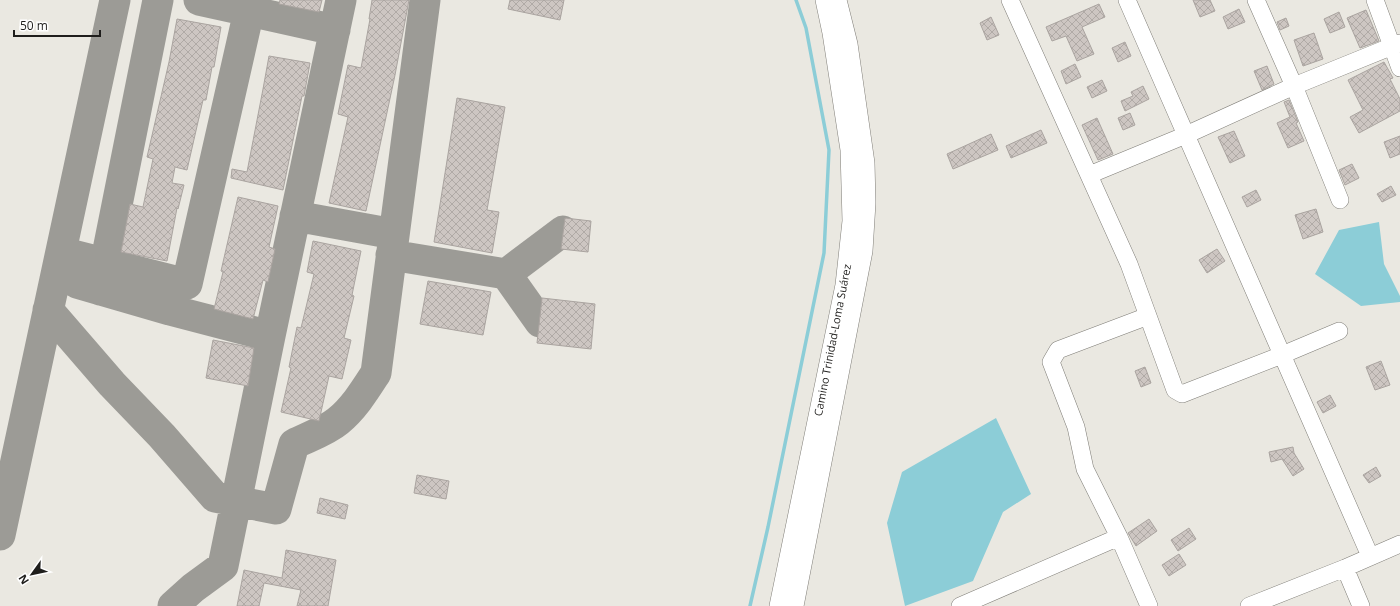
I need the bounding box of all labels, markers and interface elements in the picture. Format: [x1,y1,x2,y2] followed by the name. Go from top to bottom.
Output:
[14,12,100,38] scale bar
[20,17,48,34] text: 50 m
[810,263,854,417] street label: Camino Trinidad-Loma Suárez
[12,554,52,594] north arrow
[14,572,32,588] text: N

